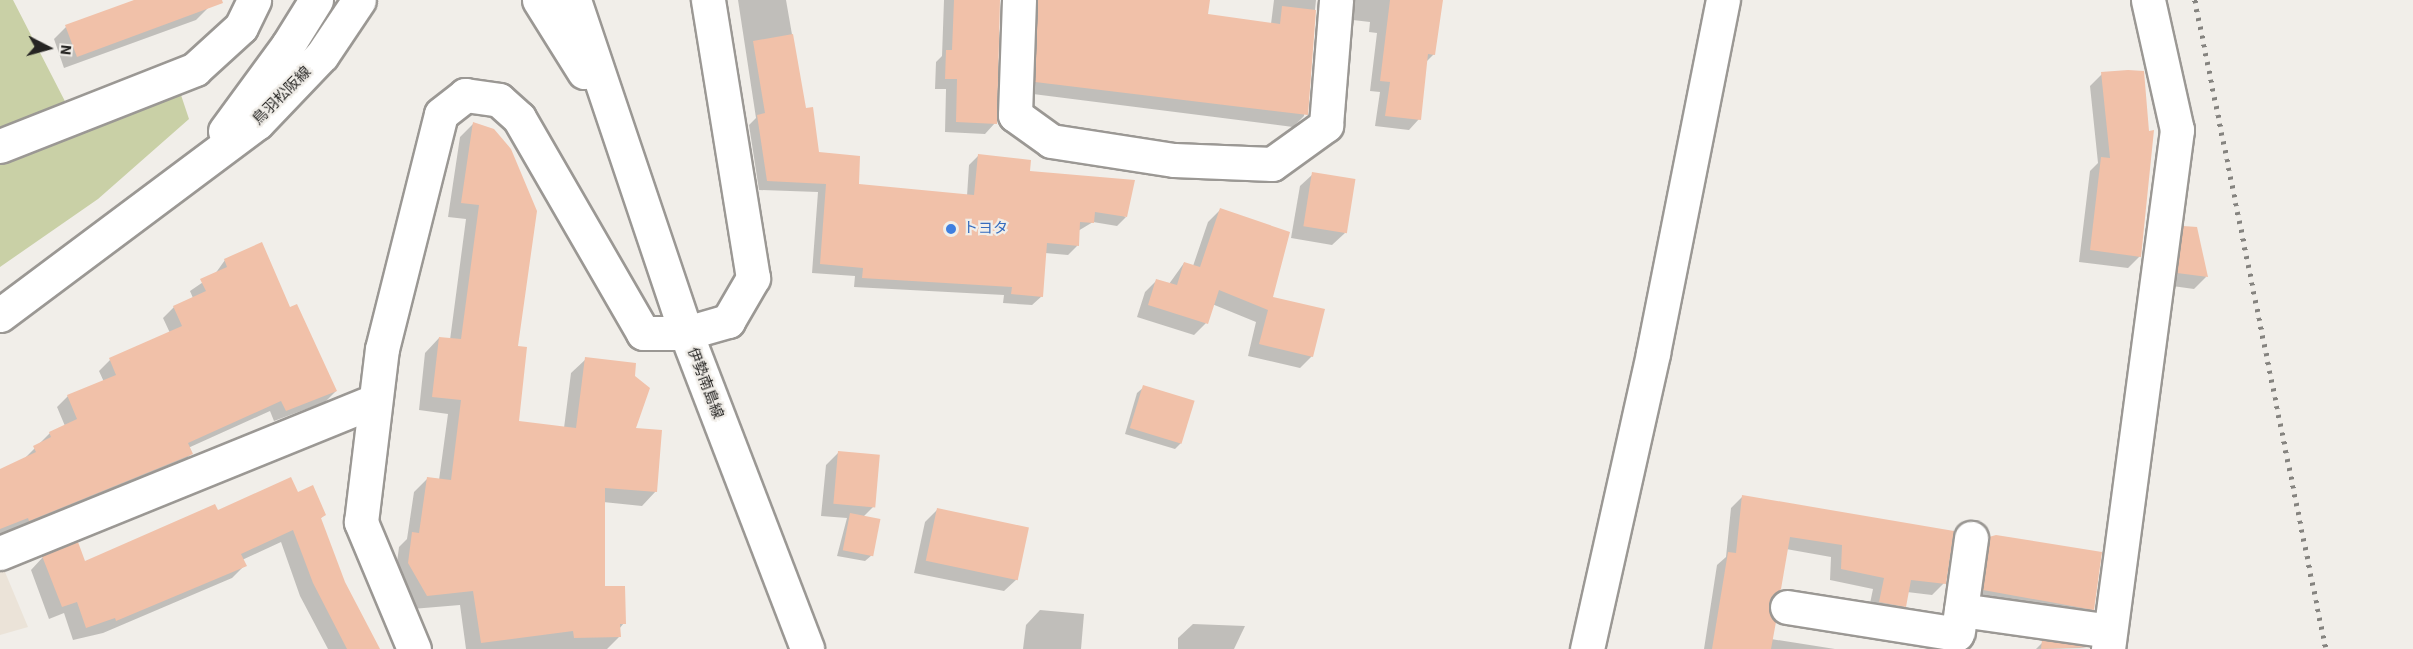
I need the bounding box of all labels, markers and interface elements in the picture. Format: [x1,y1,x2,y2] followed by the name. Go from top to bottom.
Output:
[18,18,78,78] north arrow
[54,43,77,56] text: N
[249,63,315,129] street label: 鳥羽松阪線
[963,220,1008,238] place label: トヨタ
[944,222,958,236] marker: トヨタ
[683,345,727,421] street label: 伊勢南島線

